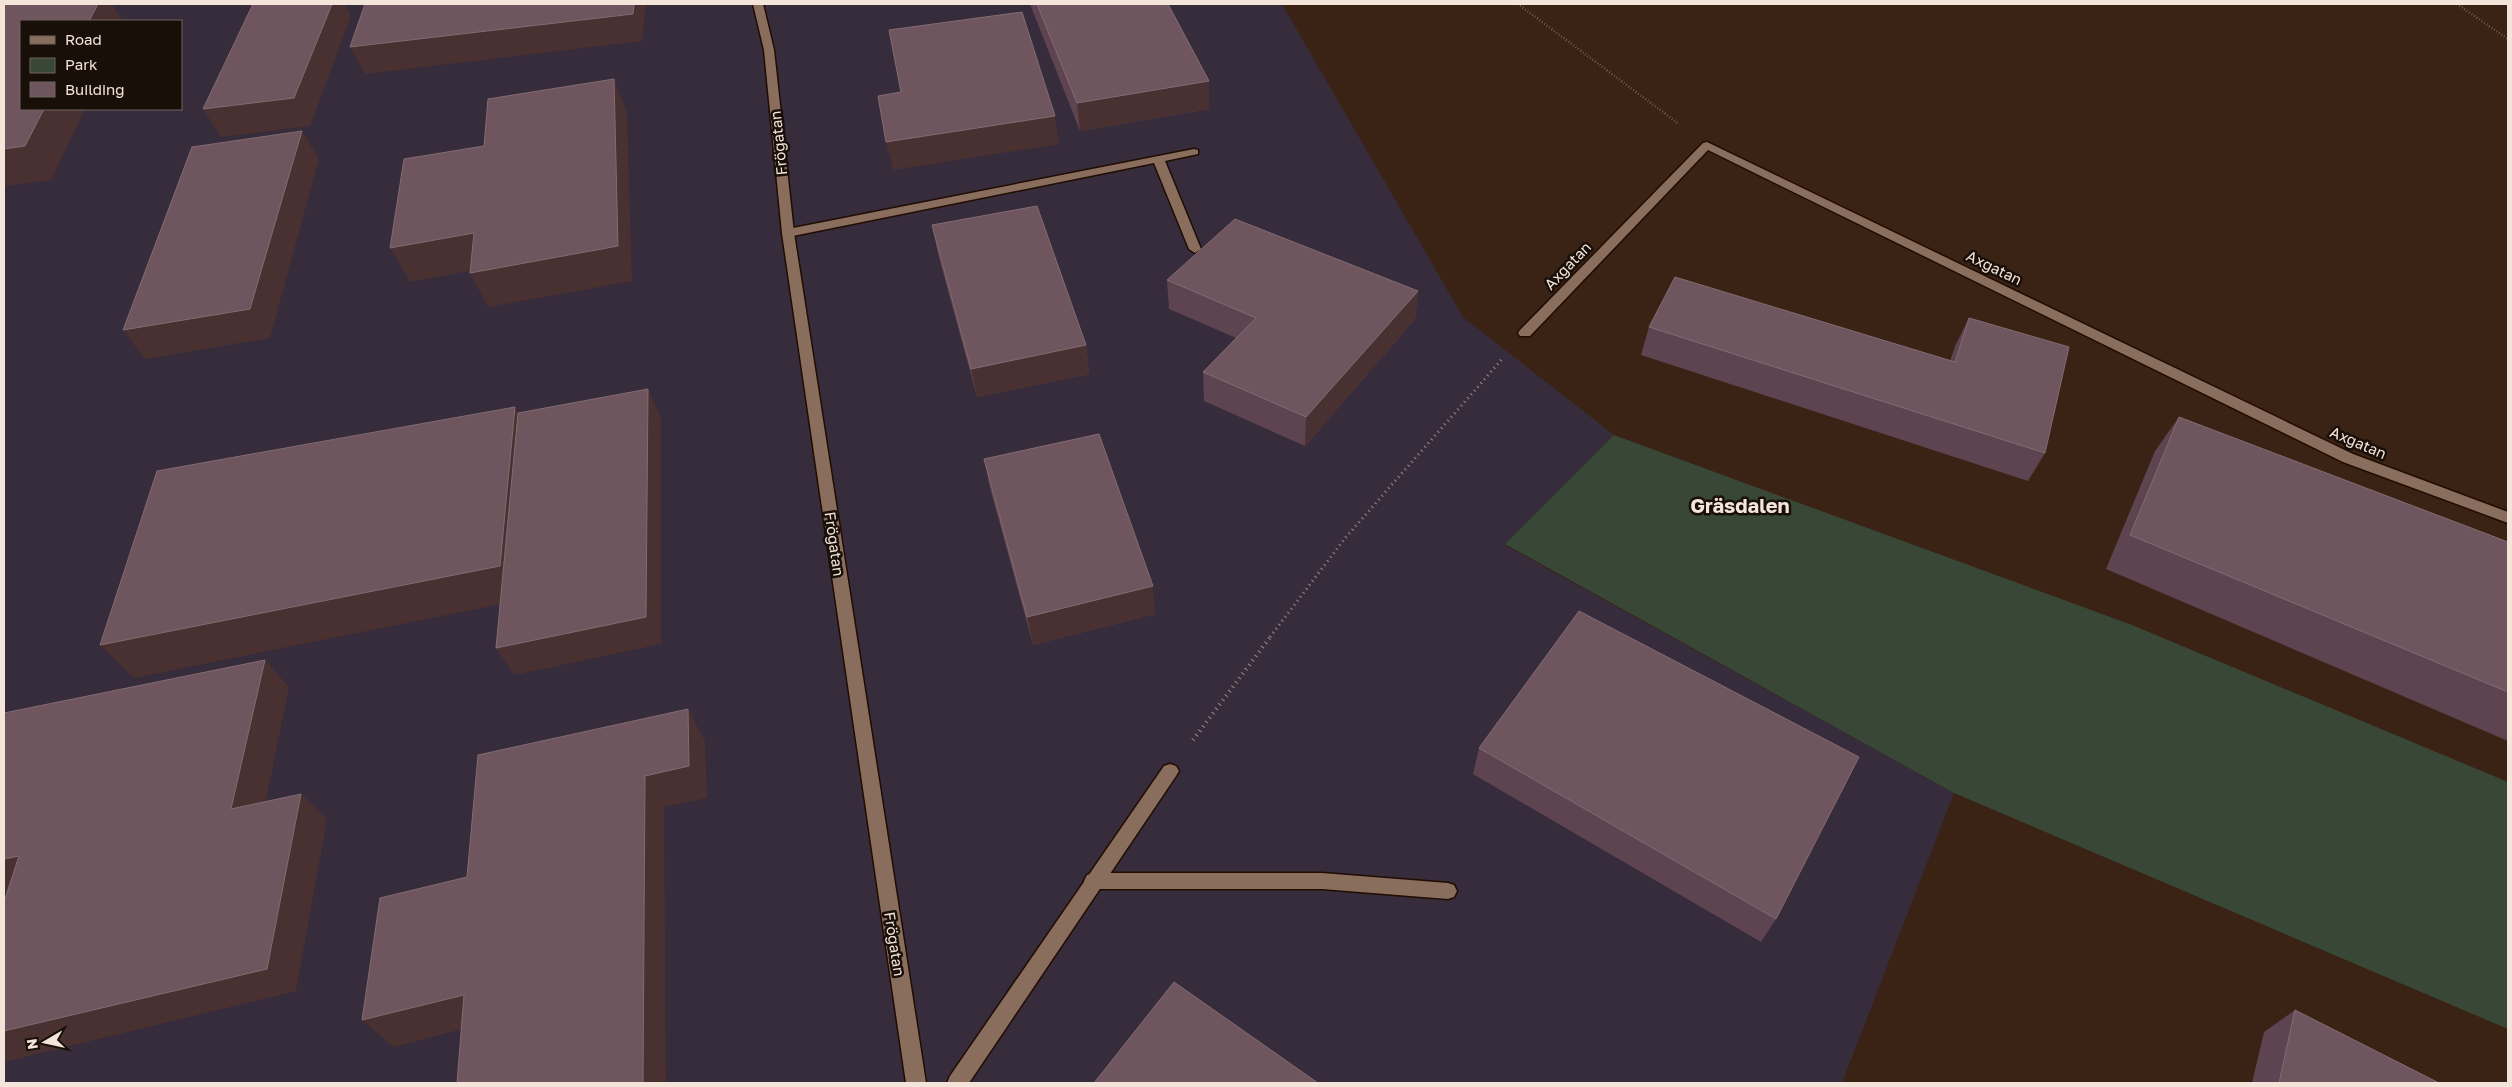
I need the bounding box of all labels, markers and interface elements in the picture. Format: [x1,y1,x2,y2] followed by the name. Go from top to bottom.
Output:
[20,20,182,110] legend
[65,30,102,48] text: Road
[65,55,98,73] text: Park
[65,80,125,98] text: Building
[766,110,790,176] street label: Frögatan
[1540,238,1594,293] street label: Axgatan
[1964,246,2025,288] street label: Axgatan
[2327,422,2389,462] street label: Axgatan
[1690,493,1790,517] district label: Gräsdalen
[822,510,848,577] street label: Frögatan
[881,910,909,977] street label: Frögatan
[20,1017,70,1067] north arrow
[22,1038,41,1051] text: N

